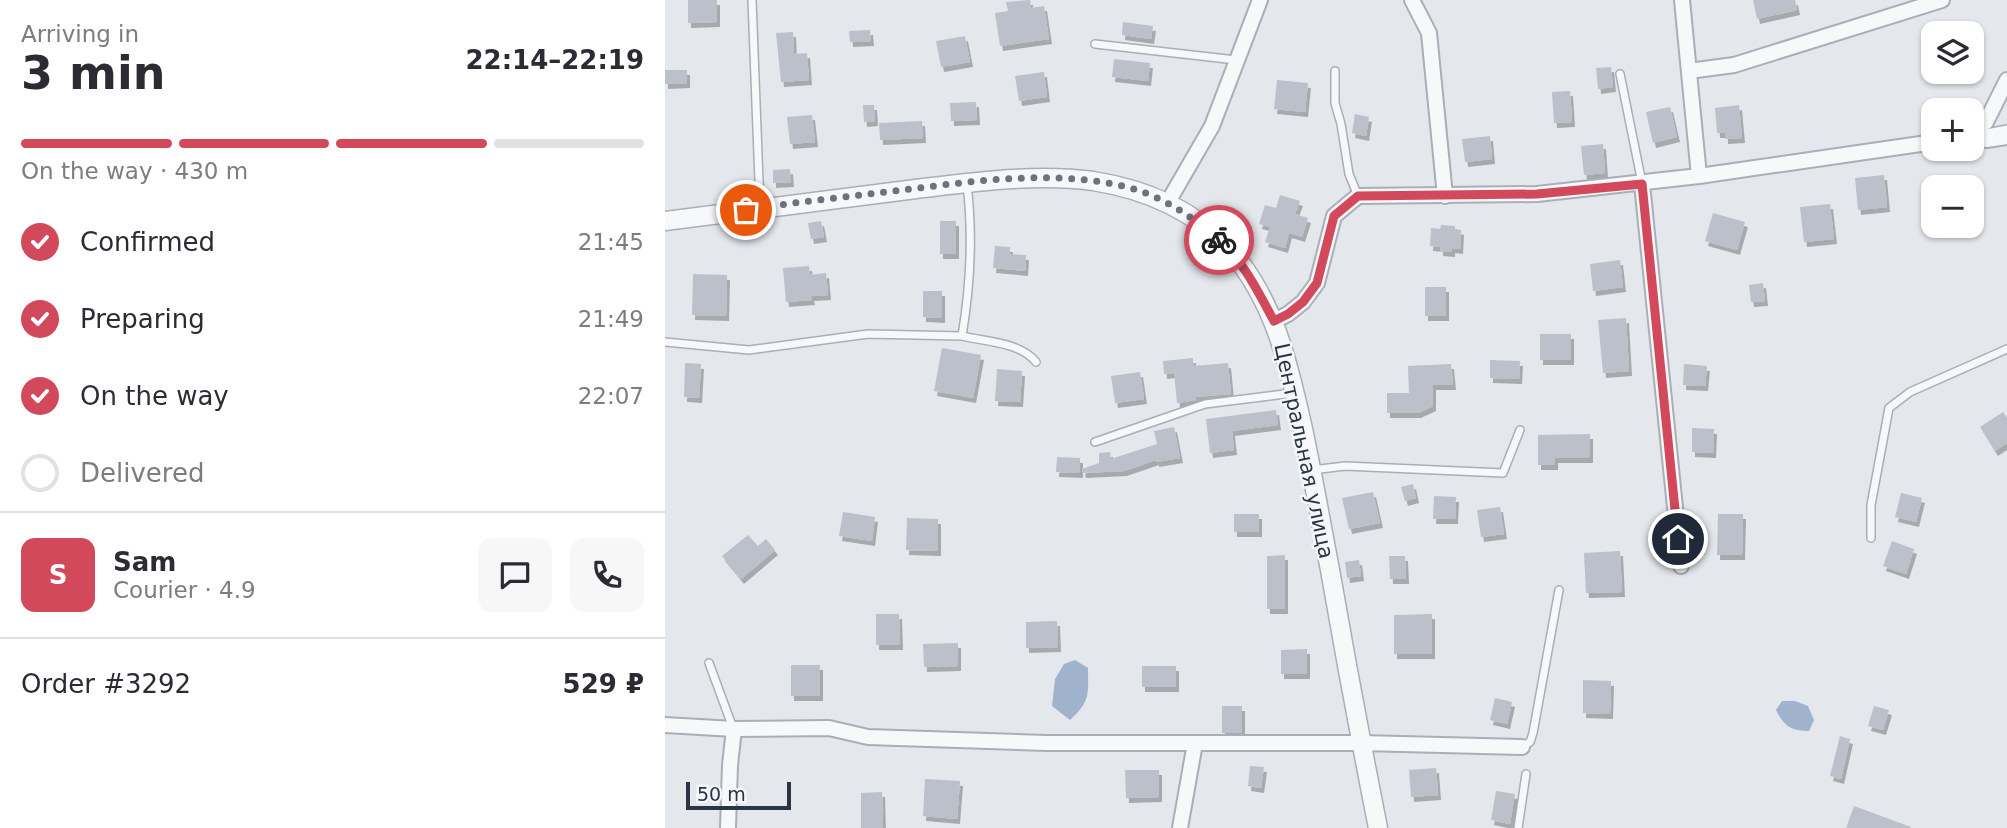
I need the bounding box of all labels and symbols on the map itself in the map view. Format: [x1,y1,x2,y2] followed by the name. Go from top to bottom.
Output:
[716,180,776,240] pin
[1184,205,1254,275] courier
[1269,341,1339,561] street label: Центральная улица
[1648,509,1708,569] pin
[686,779,791,811] scale bar

